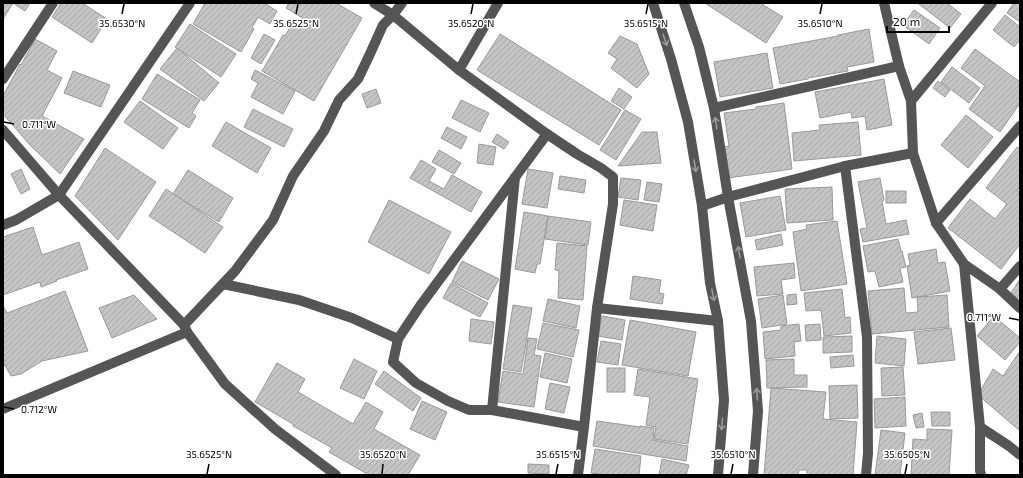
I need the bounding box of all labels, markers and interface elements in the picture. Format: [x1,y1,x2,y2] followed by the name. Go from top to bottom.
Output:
[887,8,949,34] scale bar
[893,14,920,28] text: 20 m
[99,17,145,29] text: 35.6530°N
[273,17,319,29] text: 35.6525°N
[448,17,494,29] text: 35.6520°N
[624,17,668,29] text: 35.6515°N
[798,17,842,29] text: 35.6510°N
[662,33,669,46] one-way arrow
[712,117,720,130] one-way arrow
[22,118,57,130] text: 0.711°W
[691,159,699,172] one-way arrow
[734,245,742,258] one-way arrow
[709,288,717,301] one-way arrow
[967,311,1002,323] text: 0.711°W
[753,388,760,401] one-way arrow
[21,403,57,415] text: 0.712°W
[719,417,726,430] one-way arrow
[186,448,232,460] text: 35.6525°N
[360,448,406,460] text: 35.6520°N
[536,448,580,460] text: 35.6515°N
[711,448,755,460] text: 35.6510°N
[884,448,930,460] text: 35.6505°N

